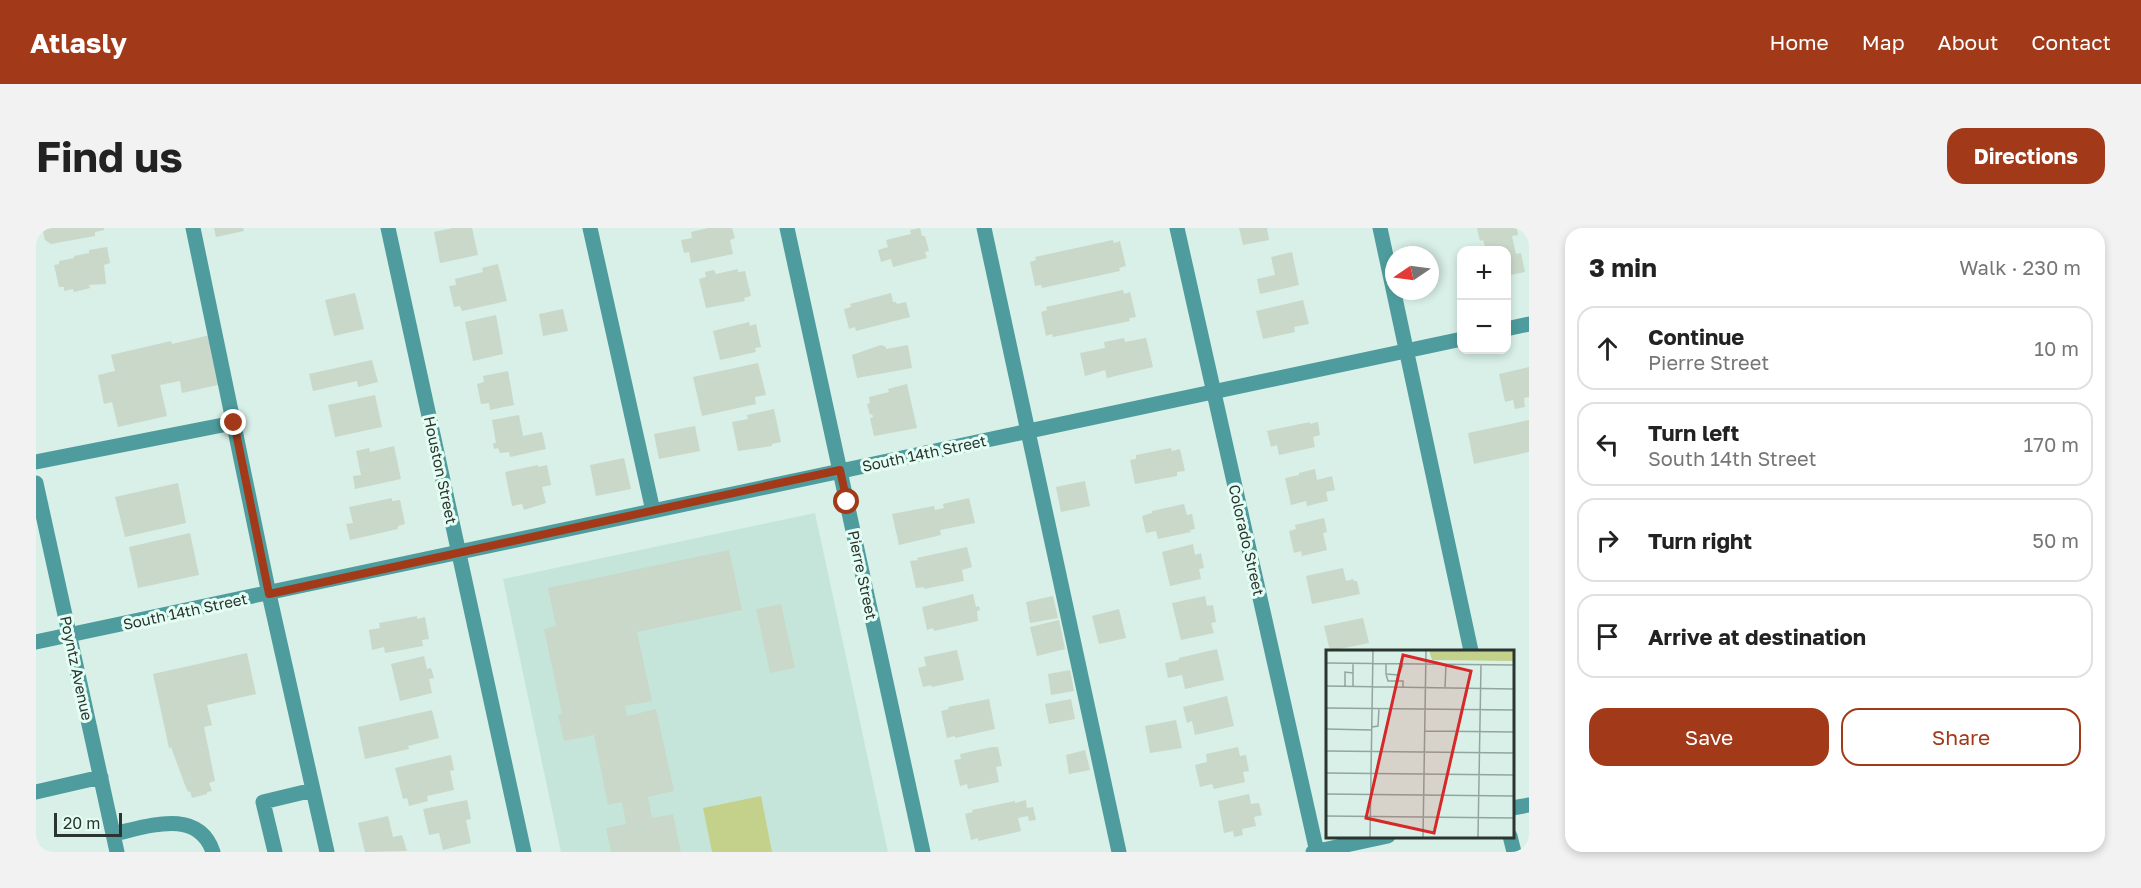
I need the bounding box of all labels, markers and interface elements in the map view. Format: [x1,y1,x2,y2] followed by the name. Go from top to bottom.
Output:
[30,26,127,59] text: Atlasly
[1769,29,1829,55] text: Home
[1862,29,1905,55] text: Map
[1938,29,1998,55] text: About
[2031,29,2111,55] text: Contact
[1947,128,2105,184] button: Directions
[36,131,183,181] text: Find us
[1385,246,1439,300] north arrow
[1457,246,1511,354] map controls
[1457,246,1511,300] button: +
[1589,252,1657,283] text: 3 min
[1959,255,2081,279] text: Walk · 230 m
[1457,300,1511,354] button: −
[1648,323,1744,350] text: Continue
[1591,332,1624,365] icon: ahead
[2034,336,2079,360] text: 10 m
[1648,350,1769,374] text: Pierre Street
[220,409,246,435] route end
[421,414,461,526] street label: Houston Street
[1648,419,1739,446] text: Turn left
[1591,428,1624,461] icon: left
[860,431,988,475] street label: South 14th Street
[2024,432,2079,456] text: 170 m
[1648,446,1817,470] text: South 14th Street
[1225,483,1269,597] street label: Colorado Street
[833,488,859,514] route start
[1591,524,1624,557] icon: right
[1648,527,1752,554] text: Turn right
[2032,528,2079,552] text: 50 m
[845,529,881,621] street label: Pierre Street
[121,589,249,633] street label: South 14th Street
[57,614,97,722] street label: Poyntz Avenue
[1591,620,1624,653] icon: arrive
[1648,623,1866,650] text: Arrive at destination
[1326,650,1514,837] inset map
[1589,708,1829,766] button: Save
[1841,708,2081,766] button: Share
[54,810,122,838] scale bar
[63,813,100,833] text: 20 m

